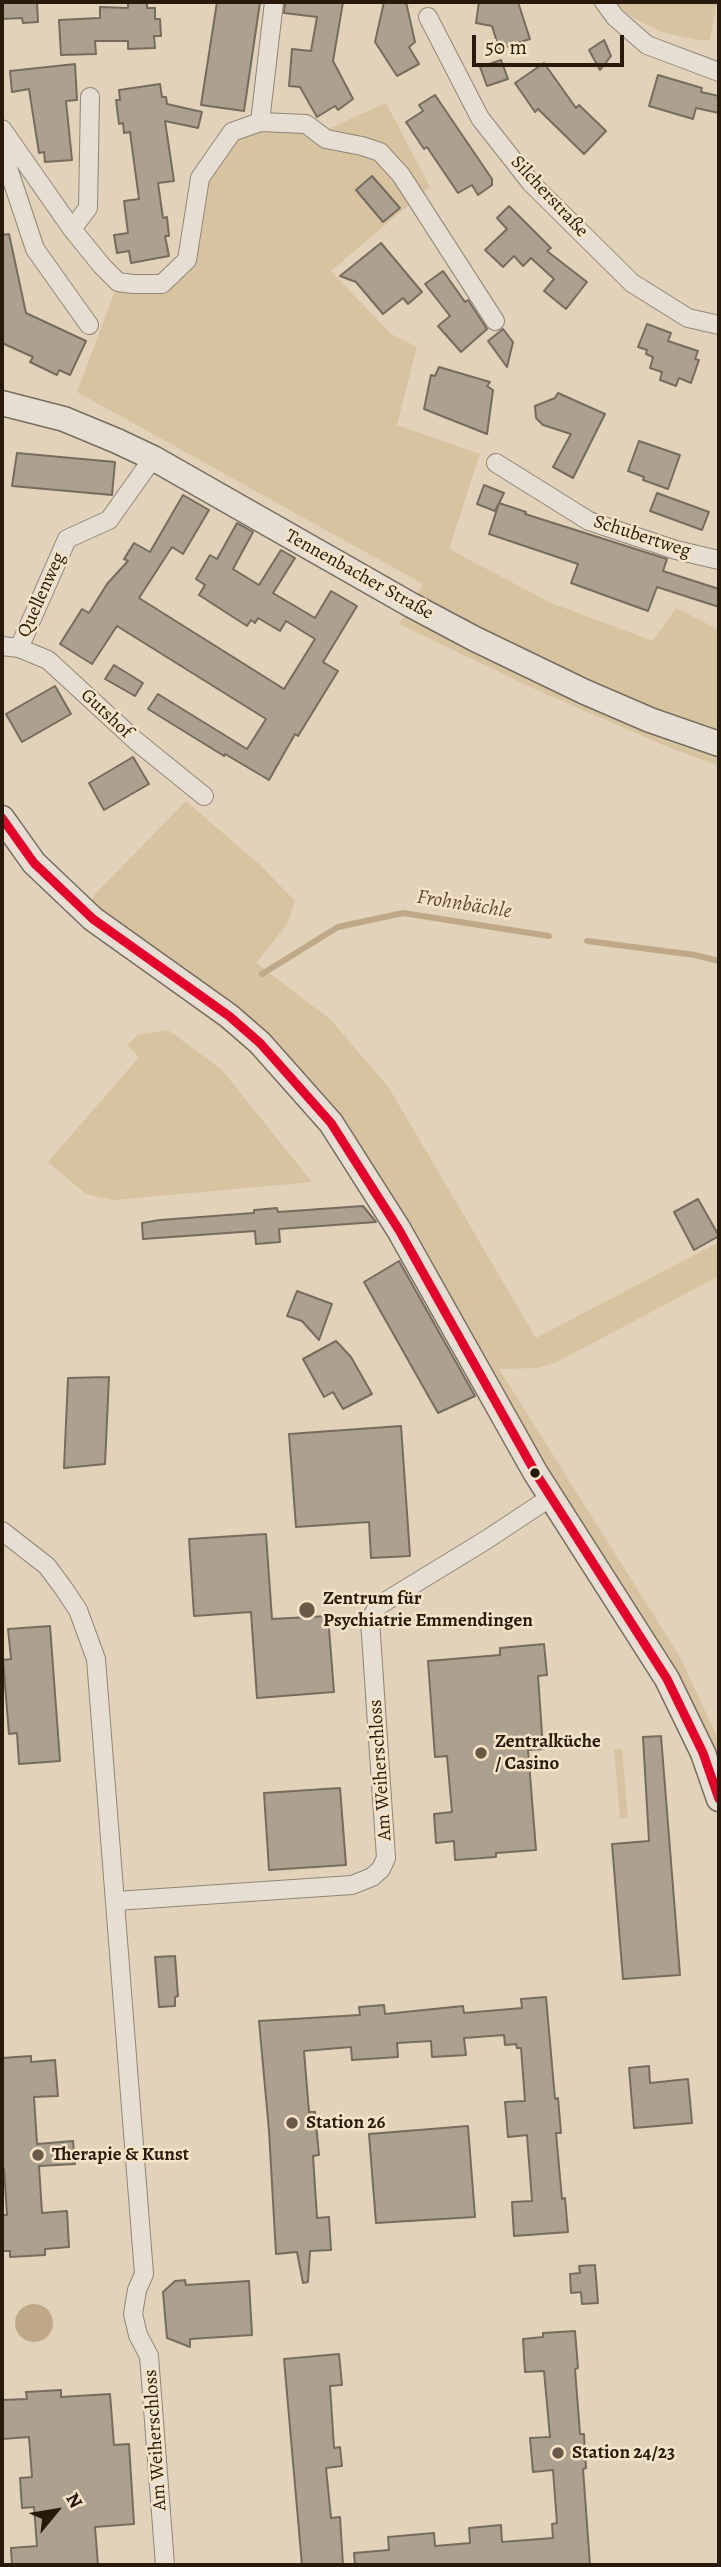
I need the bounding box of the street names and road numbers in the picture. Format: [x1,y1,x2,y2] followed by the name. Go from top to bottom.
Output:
[505,151,593,243] street label: Silcherstraße
[591,511,693,563] street label: Schubertweg
[281,525,437,625] street label: Tennenbacher Straße
[13,549,71,641] street label: Quellenweg
[75,684,137,744] street label: Gutshof
[365,1699,397,1841] street label: Am Weiherschloss
[140,2369,172,2511] street label: Am Weiherschloss

